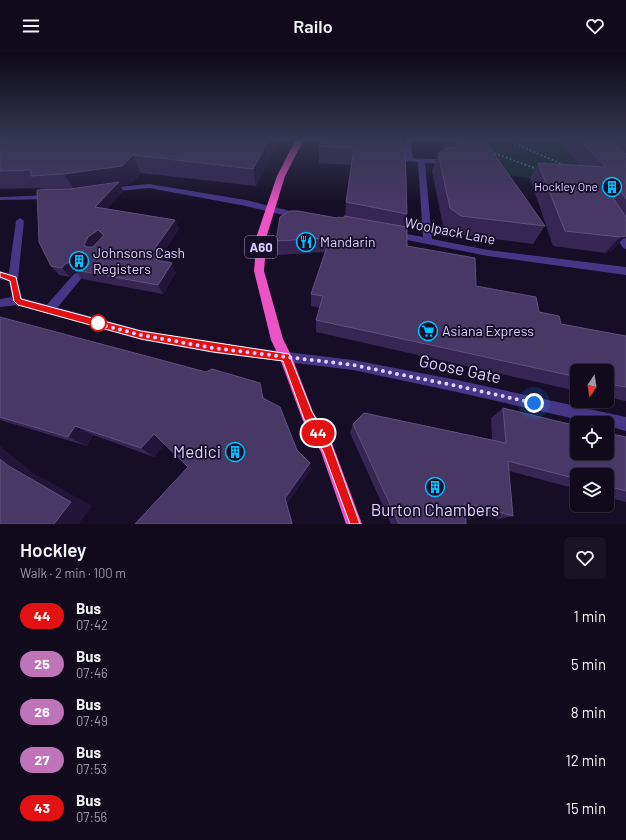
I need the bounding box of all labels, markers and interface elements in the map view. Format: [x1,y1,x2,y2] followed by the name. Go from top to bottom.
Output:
[20,15,42,37] icon: menu
[293,15,333,37] text: Railo
[584,15,606,37] icon: heart
[601,176,623,198] building icon: Hockley One
[534,179,598,193] place label: Hockley One
[403,213,497,248] street label: Woolpack Lane
[295,231,317,253] restaurant icon: Mandarin
[320,233,376,250] place label: Mandarin
[245,236,277,258] road number: A60
[93,244,185,277] place label: Johnsons Cash Registers
[68,250,90,272] building icon: Johnsons Cash Registers
[89,314,107,332] unlabelled marker
[417,320,439,342] supermarket icon: Asiana Express
[442,322,534,339] place label: Asiana Express
[417,350,503,386] street label: Goose Gate
[570,364,614,408] north arrow
[570,364,614,512] map controls
[524,393,544,413] your location
[570,416,614,460] button: locate
[300,420,336,446] line badge: 44
[310,424,326,441] text: 44
[173,441,221,461] place label: Medici
[224,441,246,463] building icon: Medici
[570,468,614,512] button: layers
[424,476,446,498] building icon: Burton Chambers
[371,499,499,519] place label: Burton Chambers
[564,537,606,579] button: heart
[20,538,86,561] text: Hockley
[20,565,126,581] text: Walk · 2 min · 100 m
[76,599,101,617] text: Bus
[34,607,50,624] text: 44
[573,607,606,625] text: 1 min
[76,617,108,633] text: 07:42
[76,647,101,665] text: Bus
[34,655,50,672] text: 25
[571,655,606,673] text: 5 min
[76,665,108,681] text: 07:46
[76,695,101,713] text: Bus
[34,703,50,720] text: 26
[571,703,606,721] text: 8 min
[76,713,108,729] text: 07:49
[76,743,101,761] text: Bus
[35,751,49,768] text: 27
[565,751,606,769] text: 12 min
[76,761,107,777] text: 07:53
[76,791,101,809] text: Bus
[34,799,50,816] text: 43
[566,799,606,817] text: 15 min
[76,809,107,825] text: 07:56

